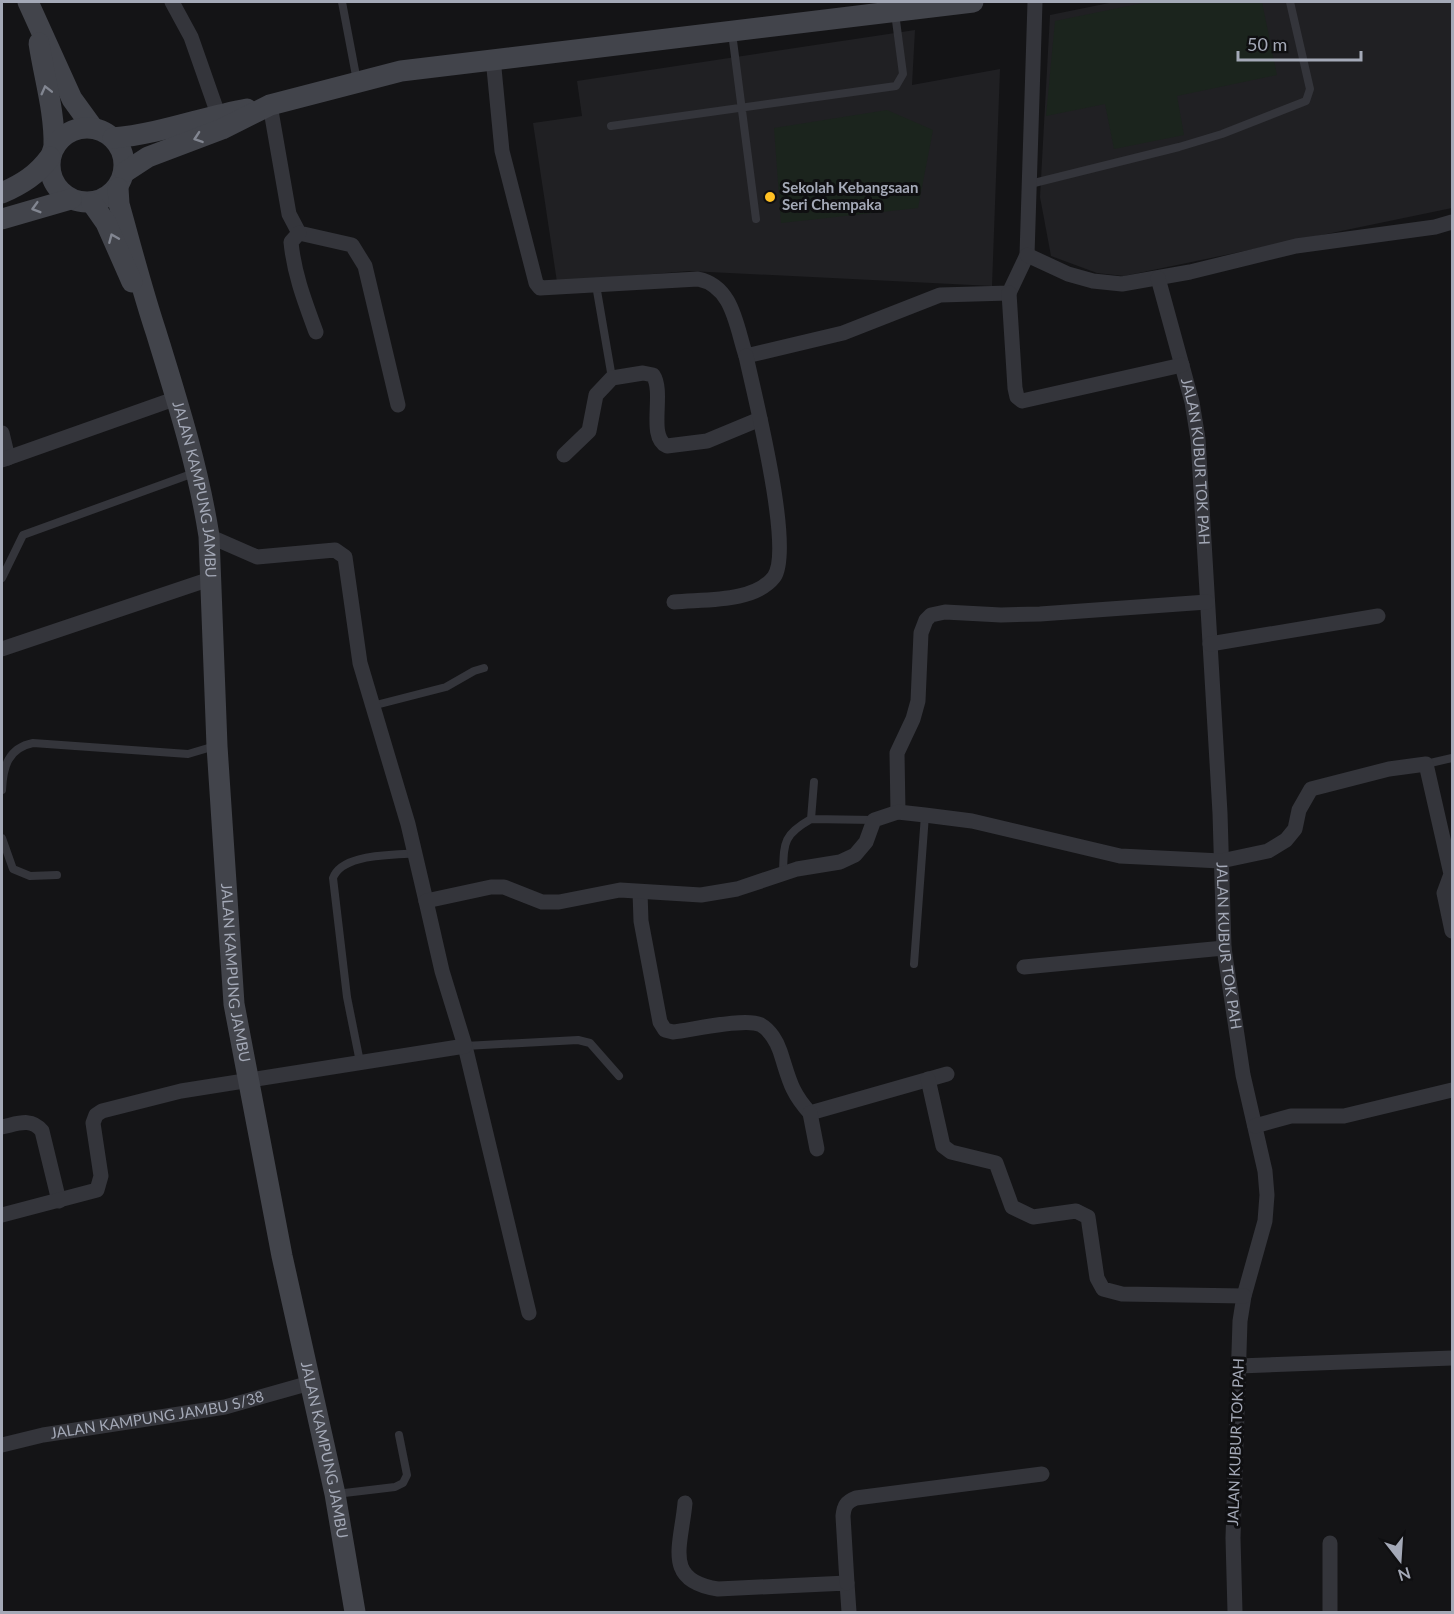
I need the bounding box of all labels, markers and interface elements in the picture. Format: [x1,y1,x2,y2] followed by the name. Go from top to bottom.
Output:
[1238,24,1361,62] scale bar
[1247,33,1287,55] text: 50 m
[41,85,54,95] one-way arrow
[193,131,204,144] one-way arrow
[782,178,918,213] place label: Sekolah Kebangsaan Seri Chempaka
[763,190,777,204] marker: Sekolah Kebangsaan Seri Chempaka
[31,201,42,213] one-way arrow
[108,234,120,245] one-way arrow
[1178,376,1214,545] street label: JALAN KUBUR TOK PAH
[169,399,221,578] street label: JALAN KAMPUNG JAMBU
[1213,862,1246,1031] street label: JALAN KUBUR TOK PAH
[218,882,255,1064] street label: JALAN KAMPUNG JAMBU
[1223,1358,1247,1526] street label: JALAN KUBUR TOK PAH
[298,1360,352,1540] street label: JALAN KAMPUNG JAMBU
[49,1387,266,1442] street label: JALAN KAMPUNG JAMBU S/38
[1370,1530,1430,1590] north arrow
[1396,1564,1413,1586] text: N

